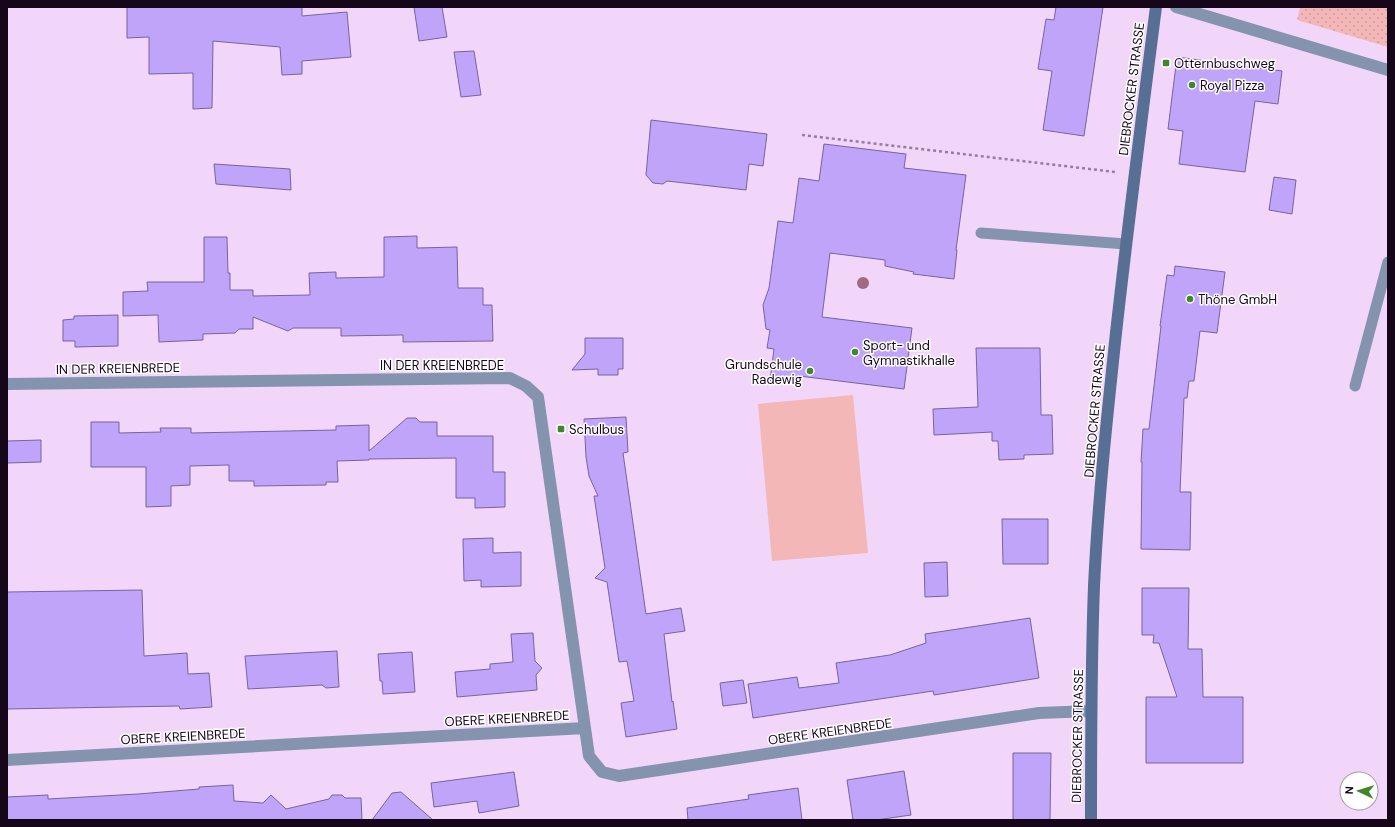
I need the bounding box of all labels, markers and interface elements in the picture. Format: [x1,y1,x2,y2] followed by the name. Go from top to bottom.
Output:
[1115,22,1148,156] street label: DIEBROCKER STRASSE
[1174,55,1275,72] place label: Otternbuschweg
[1161,58,1171,68] marker: Otternbuschweg
[1200,77,1264,94] place label: Royal Pizza
[1187,80,1197,90] marker: Royal Pizza
[1198,291,1277,308] place label: Thöne GmbH
[1185,294,1195,304] marker: Thöne GmbH
[863,337,955,369] place label: Sport- und Gymnastikhalle
[1080,344,1109,478] street label: DIEBROCKER STRASSE
[850,347,860,357] marker: Sport- und Gymnastikhalle
[725,356,802,388] place label: Grundschule Radewig
[380,357,504,374] street label: IN DER KREIENBREDE
[56,359,180,378] street label: IN DER KREIENBREDE
[805,366,815,376] marker: Grundschule Radewig
[569,421,624,438] place label: Schulbus
[556,424,566,434] marker: Schulbus
[1068,669,1087,803] street label: DIEBROCKER STRASSE
[444,707,570,730] street label: OBERE KREIENBREDE
[767,714,893,749] street label: OBERE KREIENBREDE
[120,725,246,748] street label: OBERE KREIENBREDE
[1339,771,1379,811] north arrow
[1342,786,1356,795] text: N

